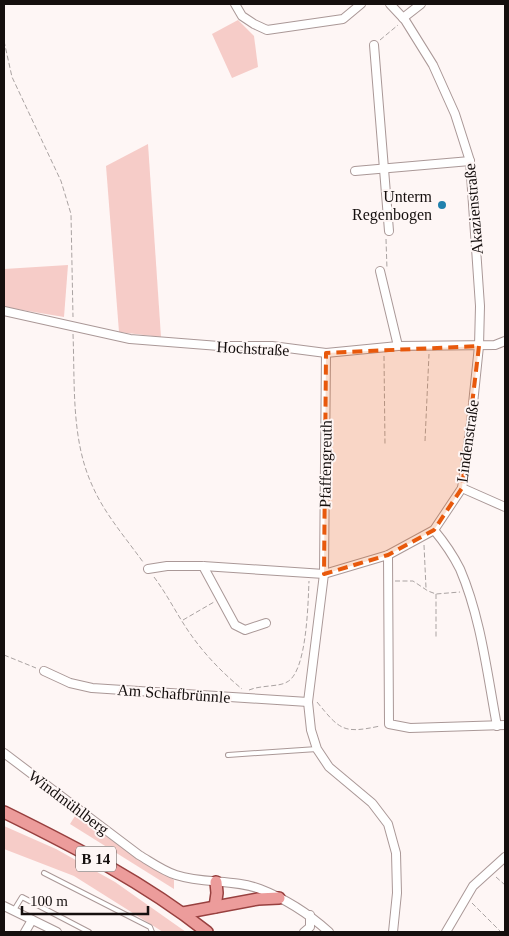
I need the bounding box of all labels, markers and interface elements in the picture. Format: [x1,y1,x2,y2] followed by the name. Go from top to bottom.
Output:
[461,163,486,255] street label: Akazienstraße
[352,188,433,224] place label: Unterm Regenbogen
[436,199,448,211] marker: Unterm Regenbogen
[216,338,290,359] street label: Hochstraße
[453,399,482,484] street label: Lindenstraße
[316,420,336,508] street label: Pfaffengreuth
[117,681,231,706] street label: Am Schafbrünnle
[25,767,112,839] street label: Windmühlberg
[76,846,116,872] road number: B 14
[22,884,149,916] scale bar
[30,893,68,909] text: 100 m

